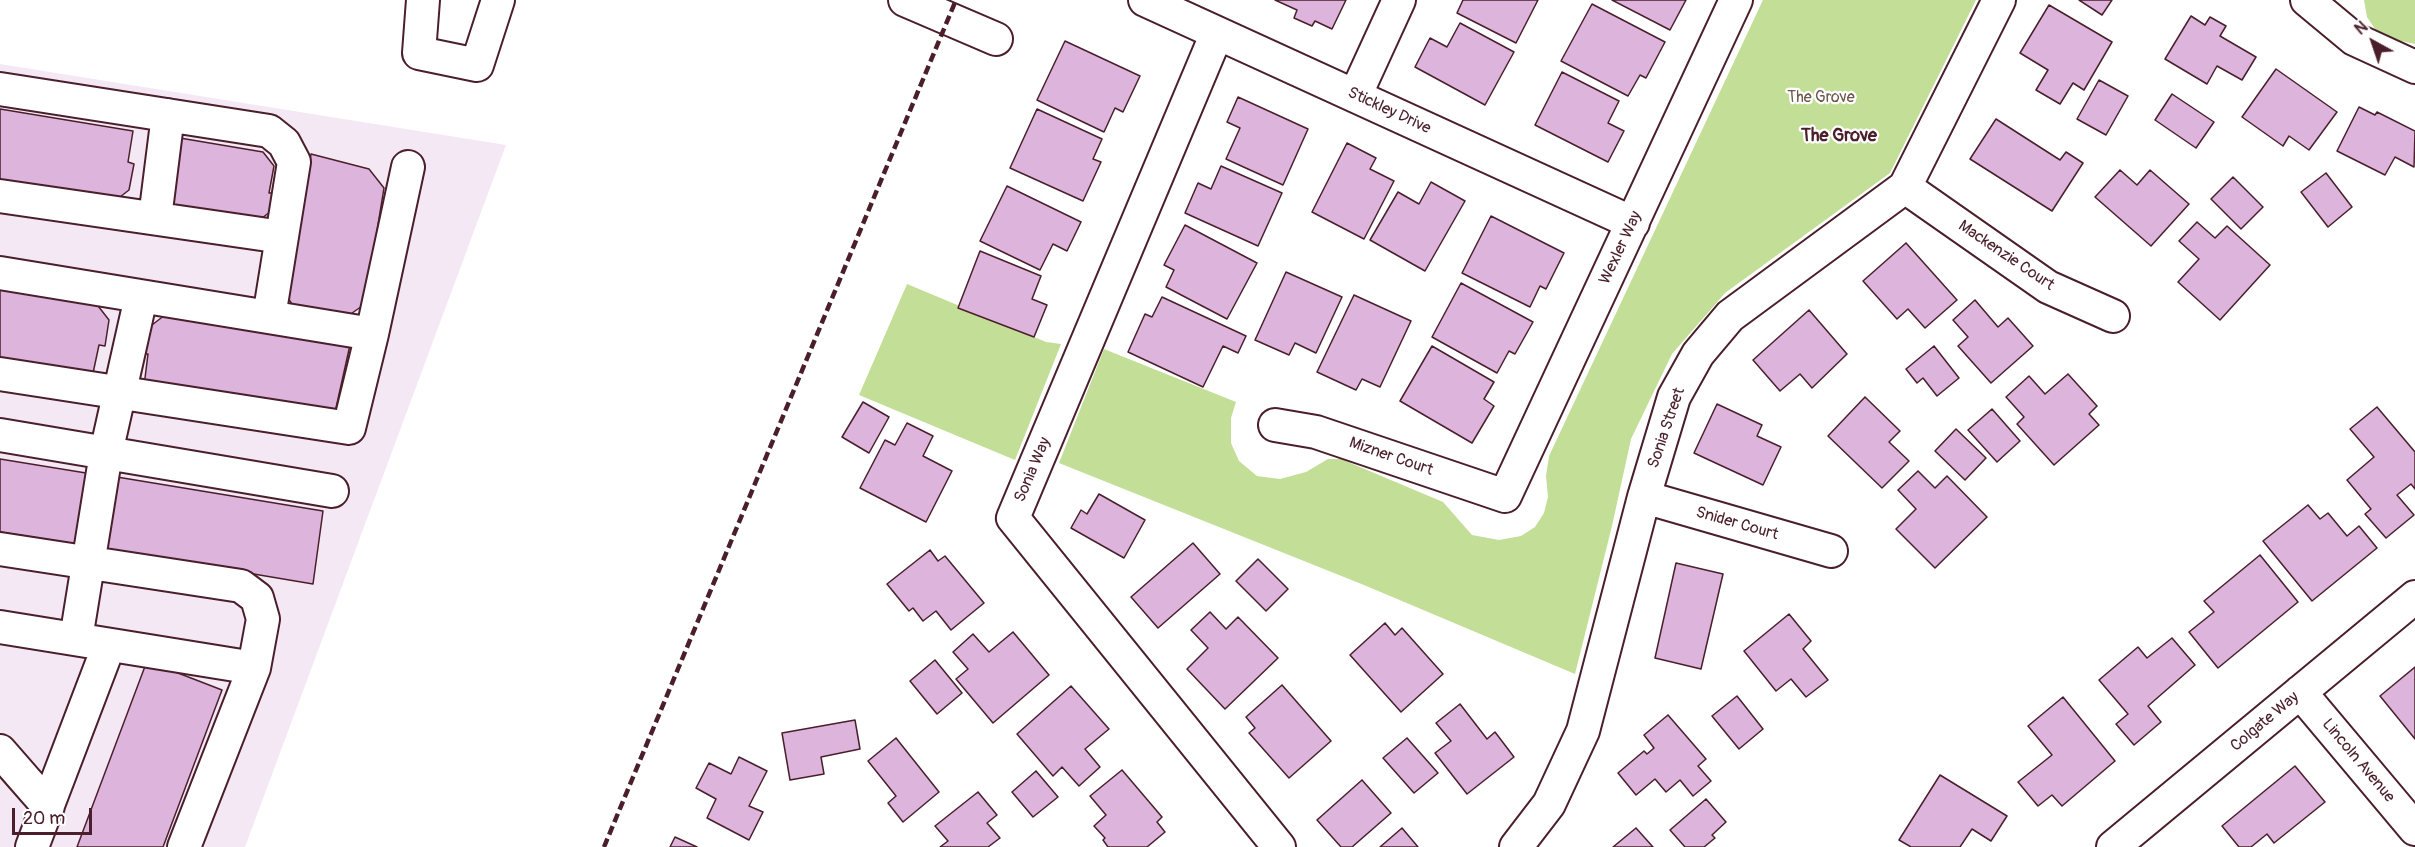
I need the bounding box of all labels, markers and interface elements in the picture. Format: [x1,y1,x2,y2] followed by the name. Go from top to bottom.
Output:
[2343,12,2403,72] north arrow
[2351,17,2372,39] text: N
[1344,83,1434,139] street label: Stickley Drive
[1787,88,1855,108] park label: The Grove
[1801,125,1877,147] district label: The Grove
[1596,208,1646,288] street label: Wexler Way
[1954,217,2058,295] street label: Mackenzie Court
[1644,385,1690,471] street label: Sonia Street
[1347,434,1435,480] street label: Mizner Court
[1011,435,1055,505] street label: Sonia Way
[1694,503,1780,545] street label: Snider Court
[2227,688,2303,756] street label: Colgate Way
[2318,715,2398,807] street label: Lincoln Avenue
[15,796,94,834] scale bar
[23,807,65,830] text: 20 m

